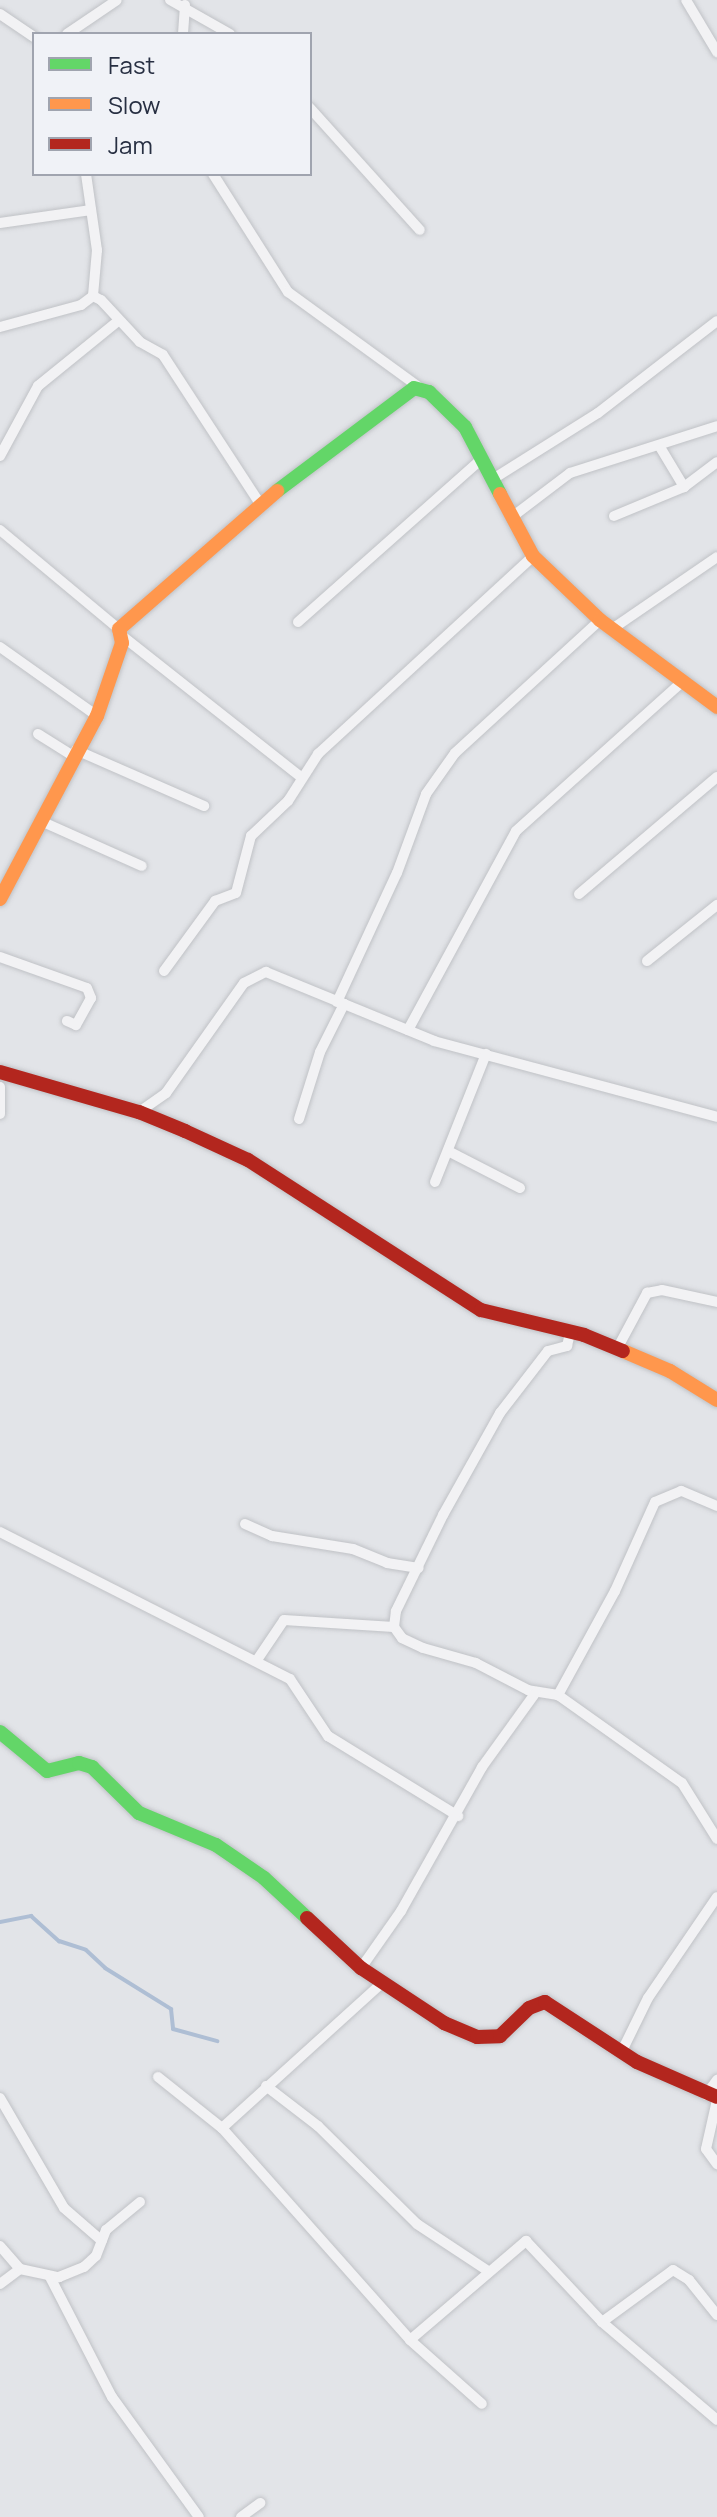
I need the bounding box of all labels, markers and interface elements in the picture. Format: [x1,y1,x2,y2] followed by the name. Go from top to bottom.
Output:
[32,32,312,176] legend
[108,48,155,81] text: Fast
[108,88,161,121] text: Slow
[108,128,153,161] text: Jam

